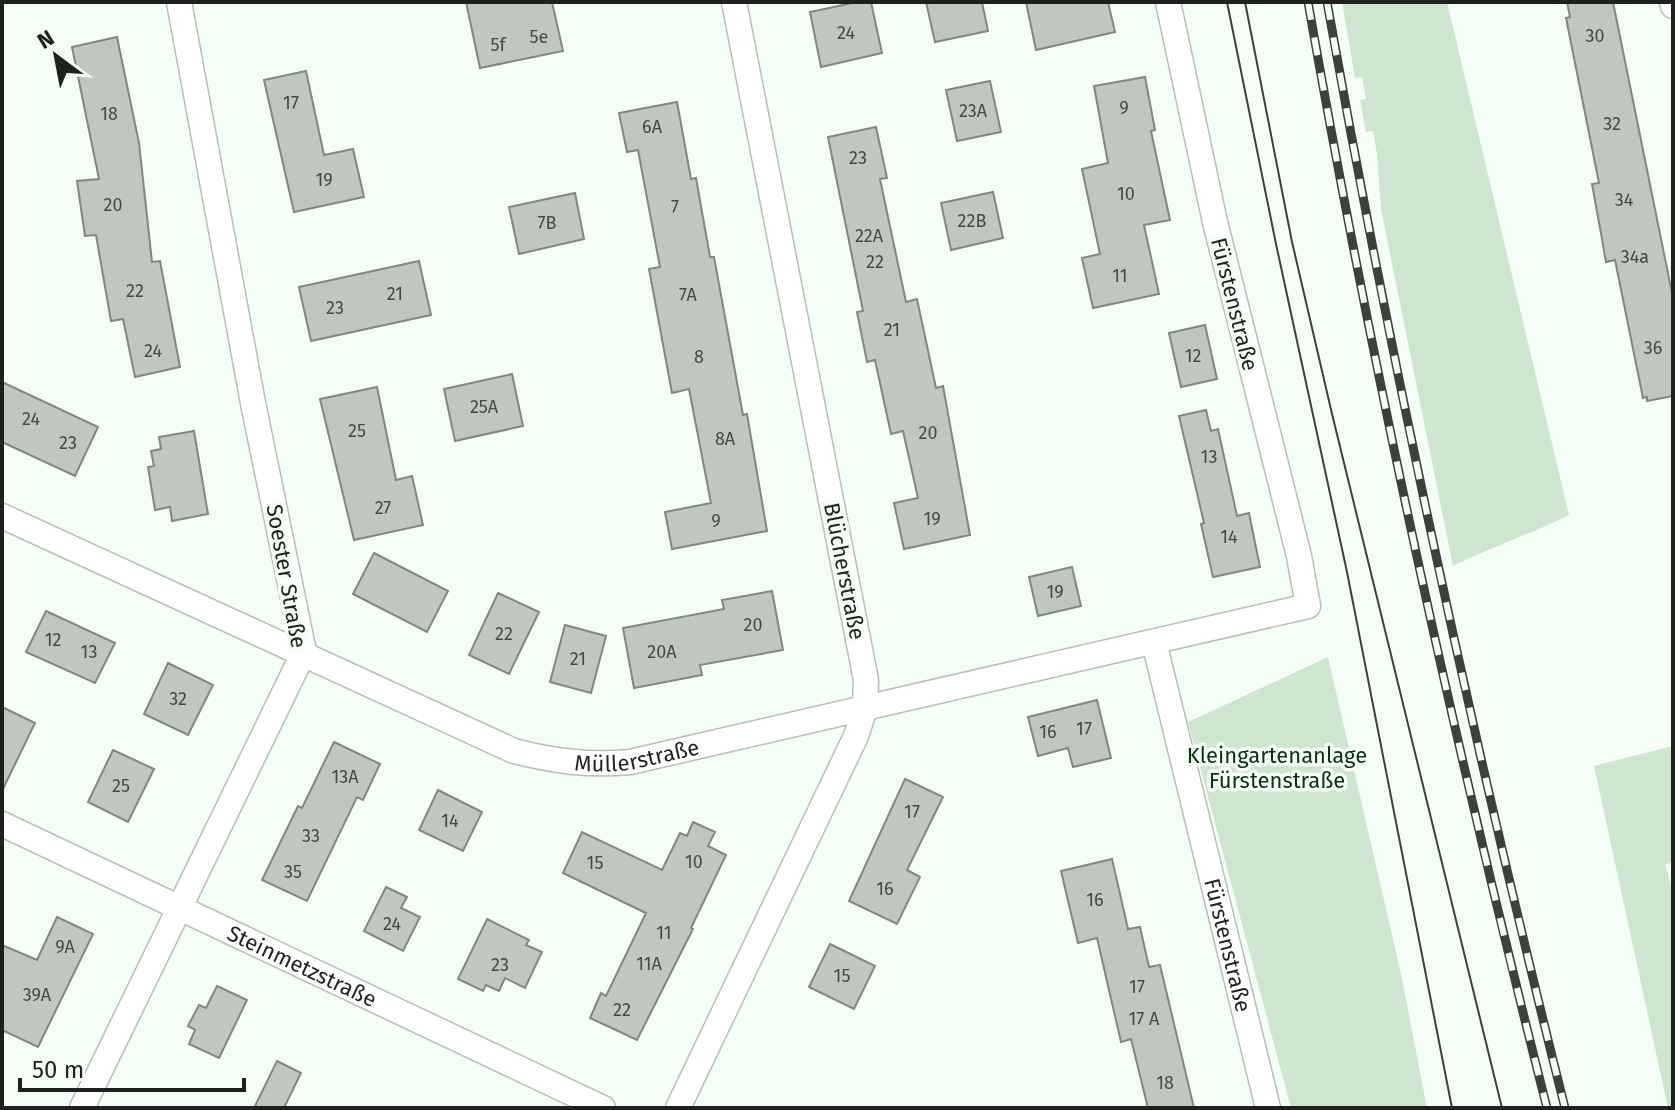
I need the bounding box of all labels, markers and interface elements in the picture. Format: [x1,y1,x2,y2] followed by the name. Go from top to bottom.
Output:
[16,16,96,96] north arrow
[837,22,855,44] house number: 24
[32,24,59,55] text: N
[1585,25,1605,47] house number: 30
[530,26,548,48] house number: 5e
[490,34,507,56] house number: 5f
[283,92,299,114] house number: 17
[1119,97,1129,119] house number: 9
[959,100,988,122] house number: 23A
[100,103,118,125] house number: 18
[1603,113,1621,135] house number: 32
[642,116,663,138] house number: 6A
[849,147,867,169] house number: 23
[315,169,333,191] house number: 19
[1117,183,1135,205] house number: 10
[1615,189,1634,211] house number: 34
[104,194,122,216] house number: 20
[671,196,679,218] house number: 7
[958,210,986,232] house number: 22B
[538,212,557,234] house number: 7B
[855,225,884,247] house number: 22A
[1205,235,1264,374] street label: Fürstenstraße
[1621,246,1649,268] house number: 34a
[866,251,884,273] house number: 22
[1112,265,1128,287] house number: 11
[126,280,144,302] house number: 22
[387,283,403,305] house number: 21
[679,284,698,306] house number: 7A
[326,297,344,319] house number: 23
[884,319,900,341] house number: 21
[1644,337,1662,359] house number: 36
[144,340,162,362] house number: 24
[1185,345,1201,367] house number: 12
[694,346,704,368] house number: 8
[470,396,499,418] house number: 25A
[22,408,40,430] house number: 24
[348,420,366,442] house number: 25
[919,422,937,444] house number: 20
[715,428,736,450] house number: 8A
[59,432,77,454] house number: 23
[1201,446,1217,468] house number: 13
[375,497,391,519] house number: 27
[818,500,871,642] street label: Blücherstraße
[261,502,312,650] street label: Soester Straße
[923,508,941,530] house number: 19
[711,510,721,532] house number: 9
[1220,526,1238,548] house number: 14
[1046,581,1064,603] house number: 19
[744,614,762,636] house number: 20
[495,623,513,645] house number: 22
[45,629,61,651] house number: 12
[81,641,97,663] house number: 13
[647,641,677,663] house number: 20A
[570,648,586,670] house number: 21
[169,688,187,710] house number: 32
[1076,718,1092,740] house number: 17
[1039,721,1057,743] house number: 16
[574,734,702,777] street label: Müllerstraße
[1187,742,1367,794] park label: Kleingartenanlage Fürstenstraße
[331,766,359,788] house number: 13A
[112,775,130,797] house number: 25
[904,801,920,823] house number: 17
[441,810,459,832] house number: 14
[302,825,320,847] house number: 33
[685,851,703,873] house number: 10
[587,852,603,874] house number: 15
[284,861,302,883] house number: 35
[1198,876,1257,1015] street label: Fürstenstraße
[876,878,894,900] house number: 16
[1086,889,1104,911] house number: 16
[383,913,401,935] house number: 24
[223,919,381,1013] street label: Steinmetzstraße
[656,922,672,944] house number: 11
[55,936,75,958] house number: 9A
[636,953,663,975] house number: 11A
[491,954,509,976] house number: 23
[834,965,850,987] house number: 15
[1129,976,1145,998] house number: 17
[23,984,52,1006] house number: 39A
[613,999,631,1021] house number: 22
[1129,1008,1160,1030] house number: 17 A
[20,1042,244,1092] scale bar
[32,1056,84,1084] text: 50 m
[1156,1072,1174,1094] house number: 18

